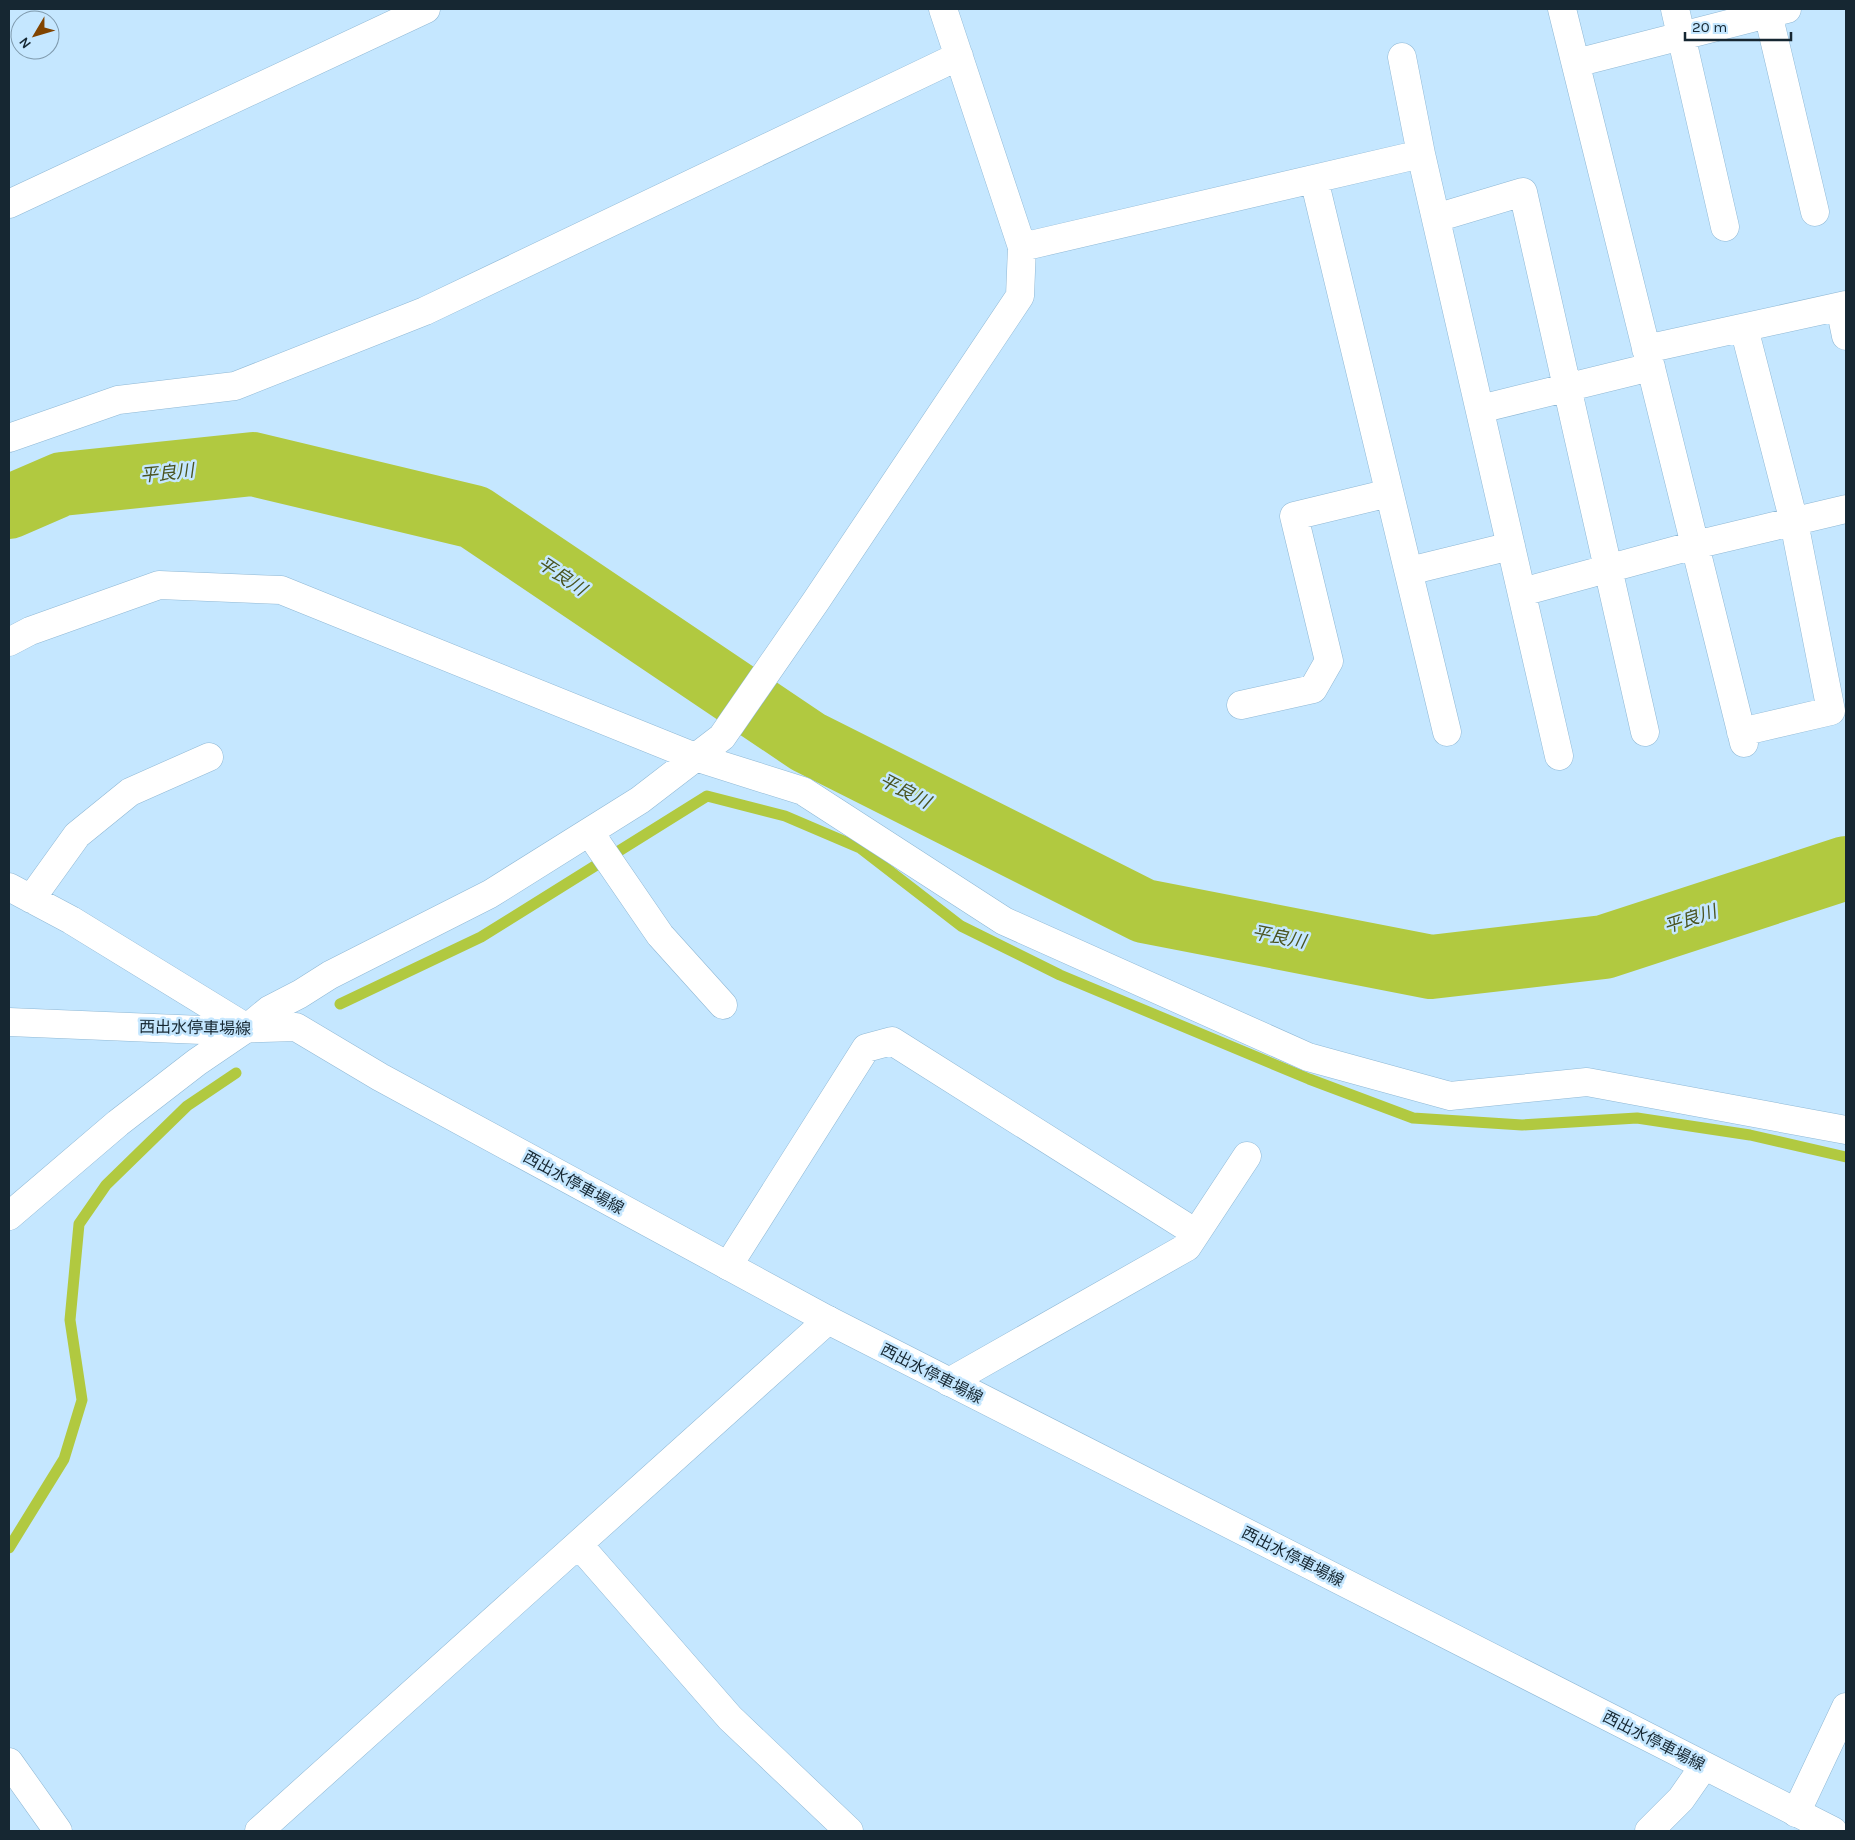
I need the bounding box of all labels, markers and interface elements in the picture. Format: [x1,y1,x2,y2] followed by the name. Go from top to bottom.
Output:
[10,10,60,60] north arrow
[1685,10,1791,42] scale bar
[1692,18,1727,36] text: 20 m
[15,34,35,52] text: N
[139,459,197,487] water label: 平良川
[533,552,592,601] water label: 平良川
[876,769,936,814] water label: 平良川
[1661,900,1721,938] water label: 平良川
[1250,921,1310,953] water label: 平良川
[139,1017,251,1038] street label: 西出水停車場線
[520,1147,627,1218] street label: 西出水停車場線
[878,1340,986,1407] street label: 西出水停車場線
[1239,1523,1347,1590] street label: 西出水停車場線
[1600,1707,1708,1774] street label: 西出水停車場線

